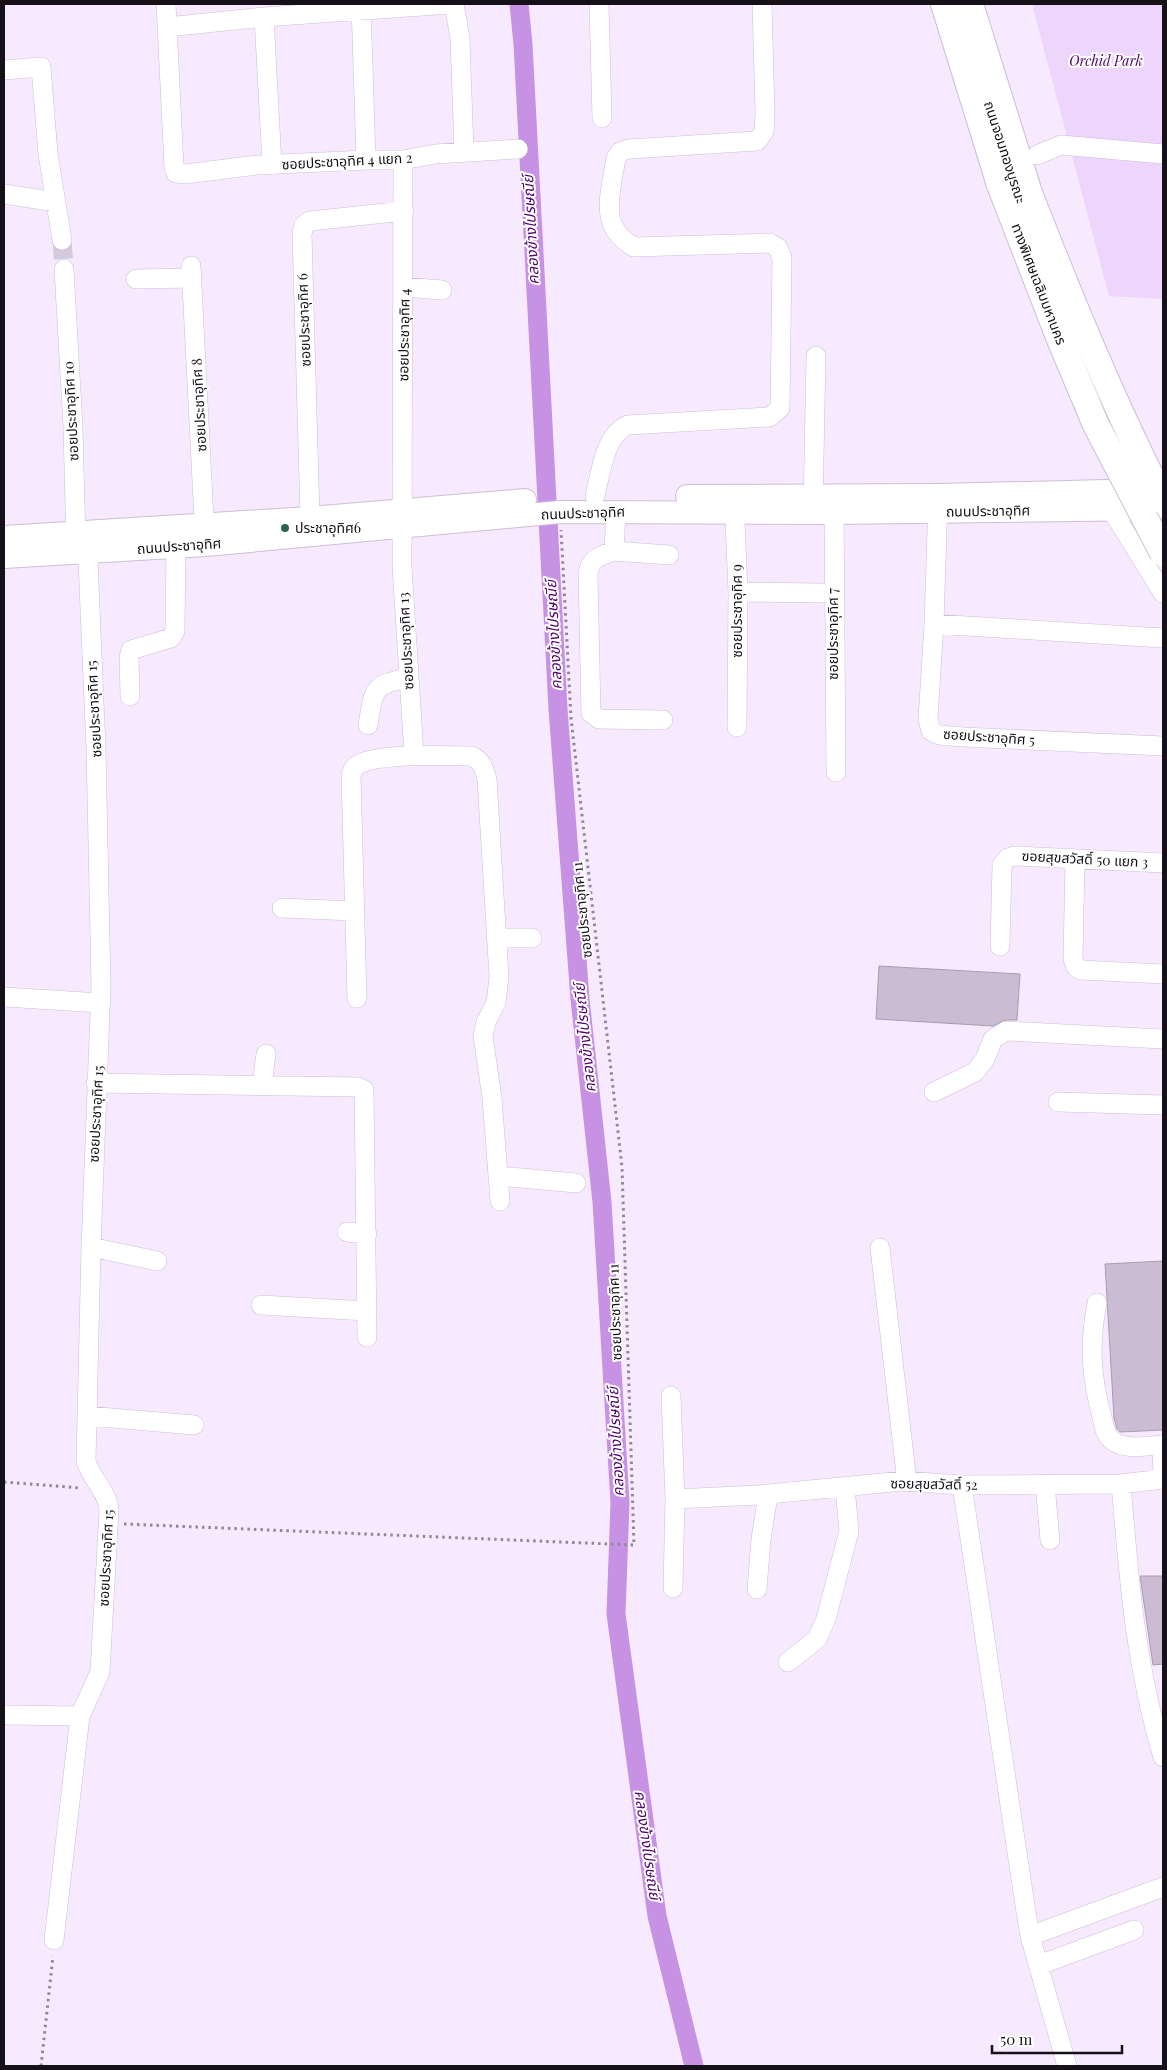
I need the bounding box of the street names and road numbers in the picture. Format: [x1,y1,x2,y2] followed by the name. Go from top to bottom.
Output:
[980,98,1031,206] street label: ถนนจอมทองบูรณะ
[281,148,413,173] street label: ซอยประชาอุทิศ 4 แยก 2
[1008,220,1071,347] street label: ทางพิเศษเฉลิมมหานคร
[292,273,315,367] street label: ซอยประชาอุทิศ 6
[393,288,414,382] street label: ซอยประชาอุทิศ 4
[187,358,210,452] street label: ซอยประชาอุทิศ 8
[58,361,83,461] street label: ซอยประชาอุทิศ 10
[946,500,1031,521] street label: ถนนประชาอุทิศ
[540,502,626,523] street label: ถนนประชาอุทิศ
[136,533,222,558] street label: ถนนประชาอุทิศ
[727,564,746,658] street label: ซอยประชาอุทิศ 9
[823,588,842,680] street label: ซอยประชาอุทิศ 7
[393,592,418,690] street label: ซอยประชาอุทิศ 13
[81,660,106,758] street label: ซอยประชาอุทิศ 15
[942,724,1036,749] street label: ซอยประชาอุทิศ 5
[1021,846,1149,871] street label: ฃอยสุขสวัสดิ์ 50 แยก 3
[567,861,596,959] street label: ซอยประชาอุทิศ 11
[83,1065,108,1163] street label: ซอยประชาอุทิศ 15
[603,1263,626,1361] street label: ซอยประชาอุทิศ 11
[890,1473,978,1494] street label: ซอยสุขสวัสดิ์ 52
[93,1509,118,1607] street label: ซอยประชาอุทิศ 15

